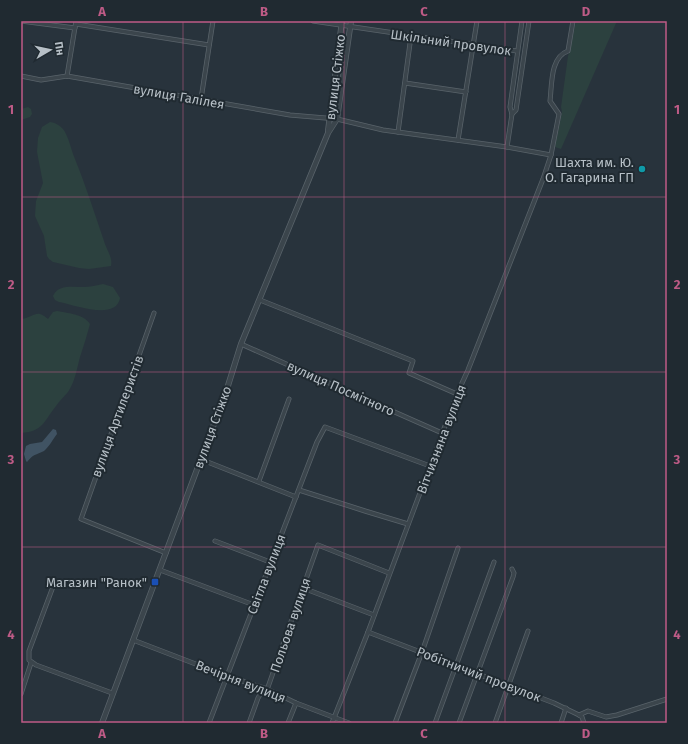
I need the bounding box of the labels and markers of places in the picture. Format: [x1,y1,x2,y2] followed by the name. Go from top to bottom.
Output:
[545,155,634,185] place label: Шахта им. Ю. О. Гагарина ГП
[637,164,647,174] marker: Шахта им. Ю. О. Гагарина ГП
[46,575,147,590] place label: Магазин "Ранок"
[150,577,160,587] marker: Магазин "Ранок"

